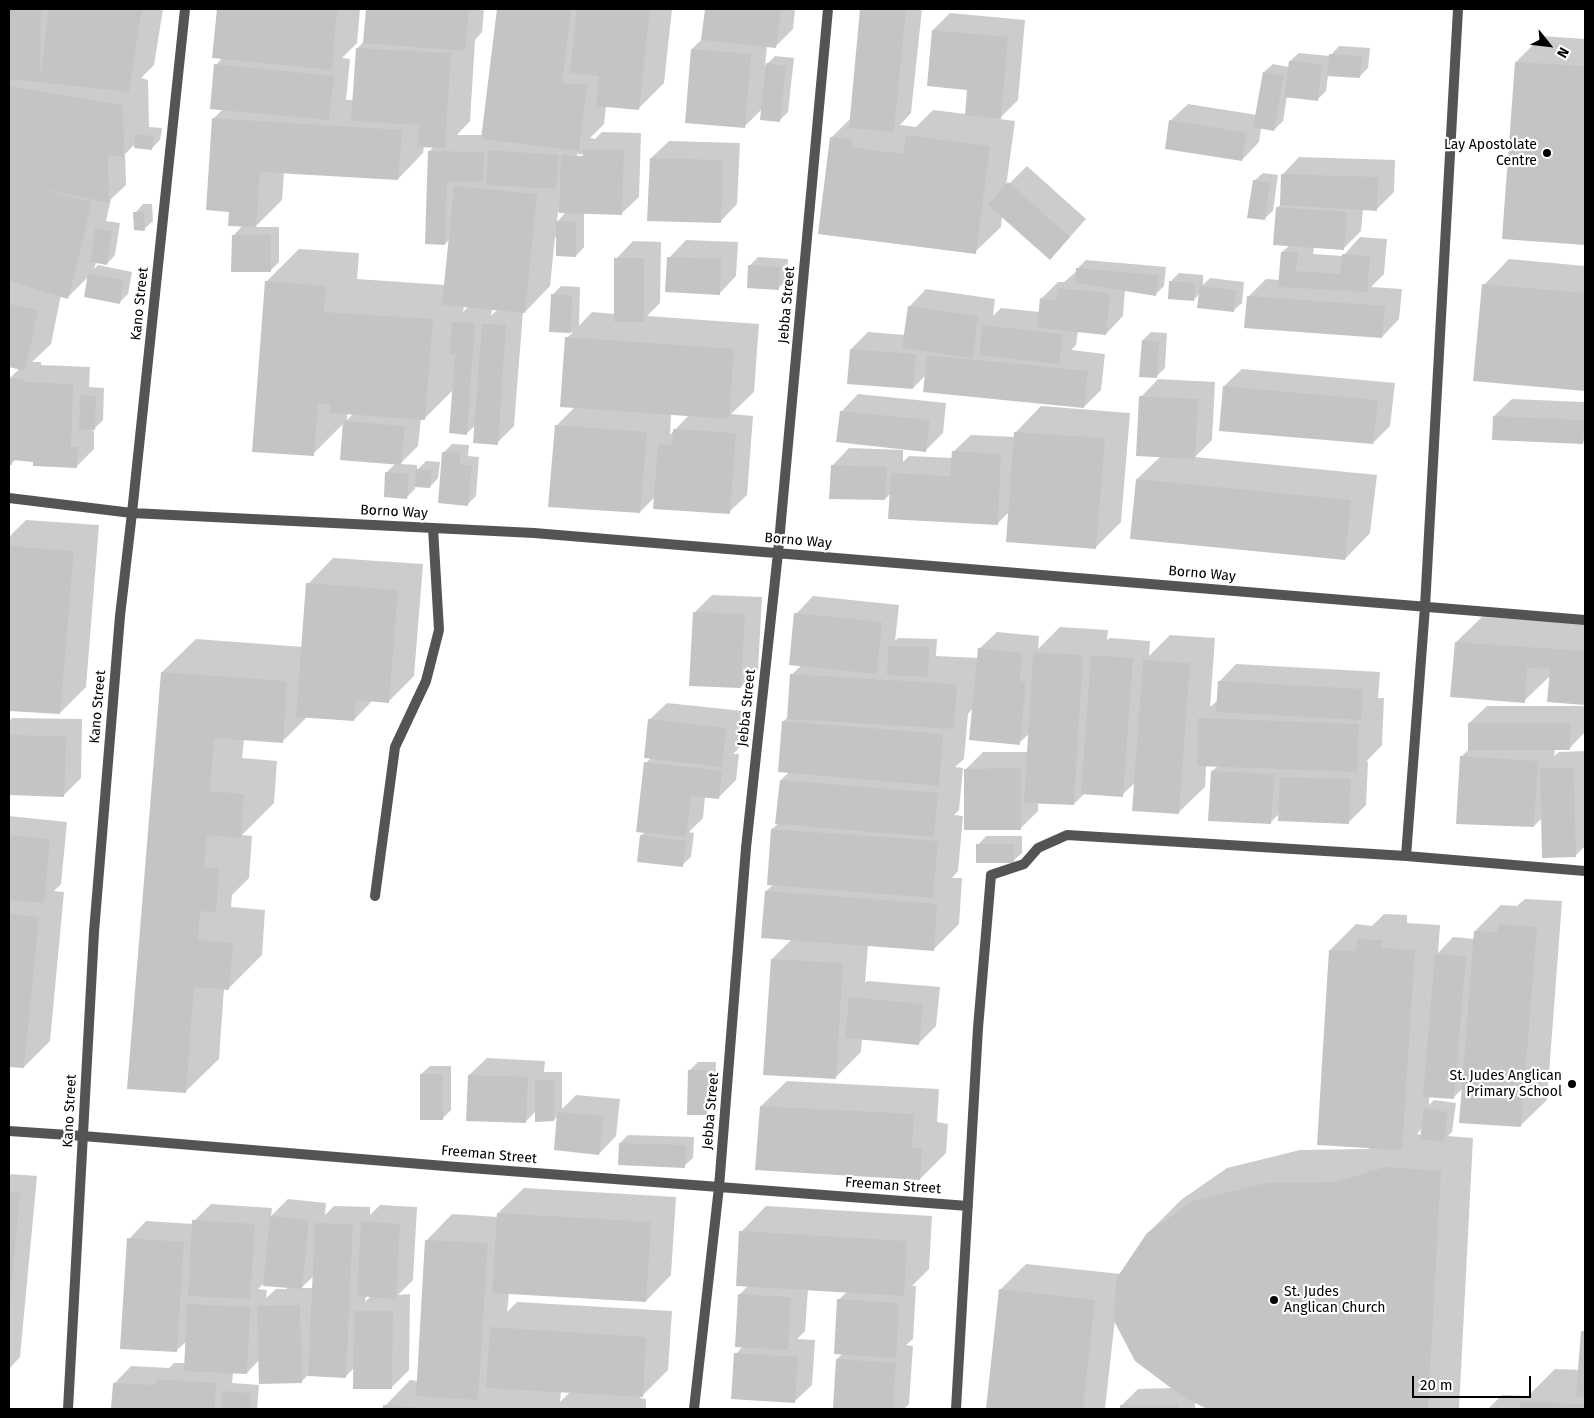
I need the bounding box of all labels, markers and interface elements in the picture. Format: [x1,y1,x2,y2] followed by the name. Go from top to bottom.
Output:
[1524,20,1574,70] north arrow
[1553,44,1572,61] text: N
[1444,137,1537,170] place label: Lay Apostolate Centre
[1541,147,1553,159] marker: Lay Apostolate Centre
[128,266,152,342] street label: Kano Street
[775,266,799,344] street label: Jebba Street
[360,502,428,522] street label: Borno Way
[764,530,832,552] street label: Borno Way
[1168,563,1236,585] street label: Borno Way
[735,668,759,748] street label: Jebba Street
[86,669,110,745] street label: Kano Street
[1450,1068,1562,1100] place label: St. Judes Anglican Primary School
[699,1072,723,1150] street label: Jebba Street
[60,1074,80,1148] street label: Kano Street
[1566,1078,1578,1090] marker: St. Judes Anglican Primary School
[440,1142,538,1168] street label: Freeman Street
[844,1174,942,1198] street label: Freeman Street
[1284,1284,1386,1316] place label: St. Judes Anglican Church
[1268,1294,1280,1306] marker: St. Judes Anglican Church
[1414,1366,1533,1398] scale bar
[1420,1376,1453,1394] text: 20 m

